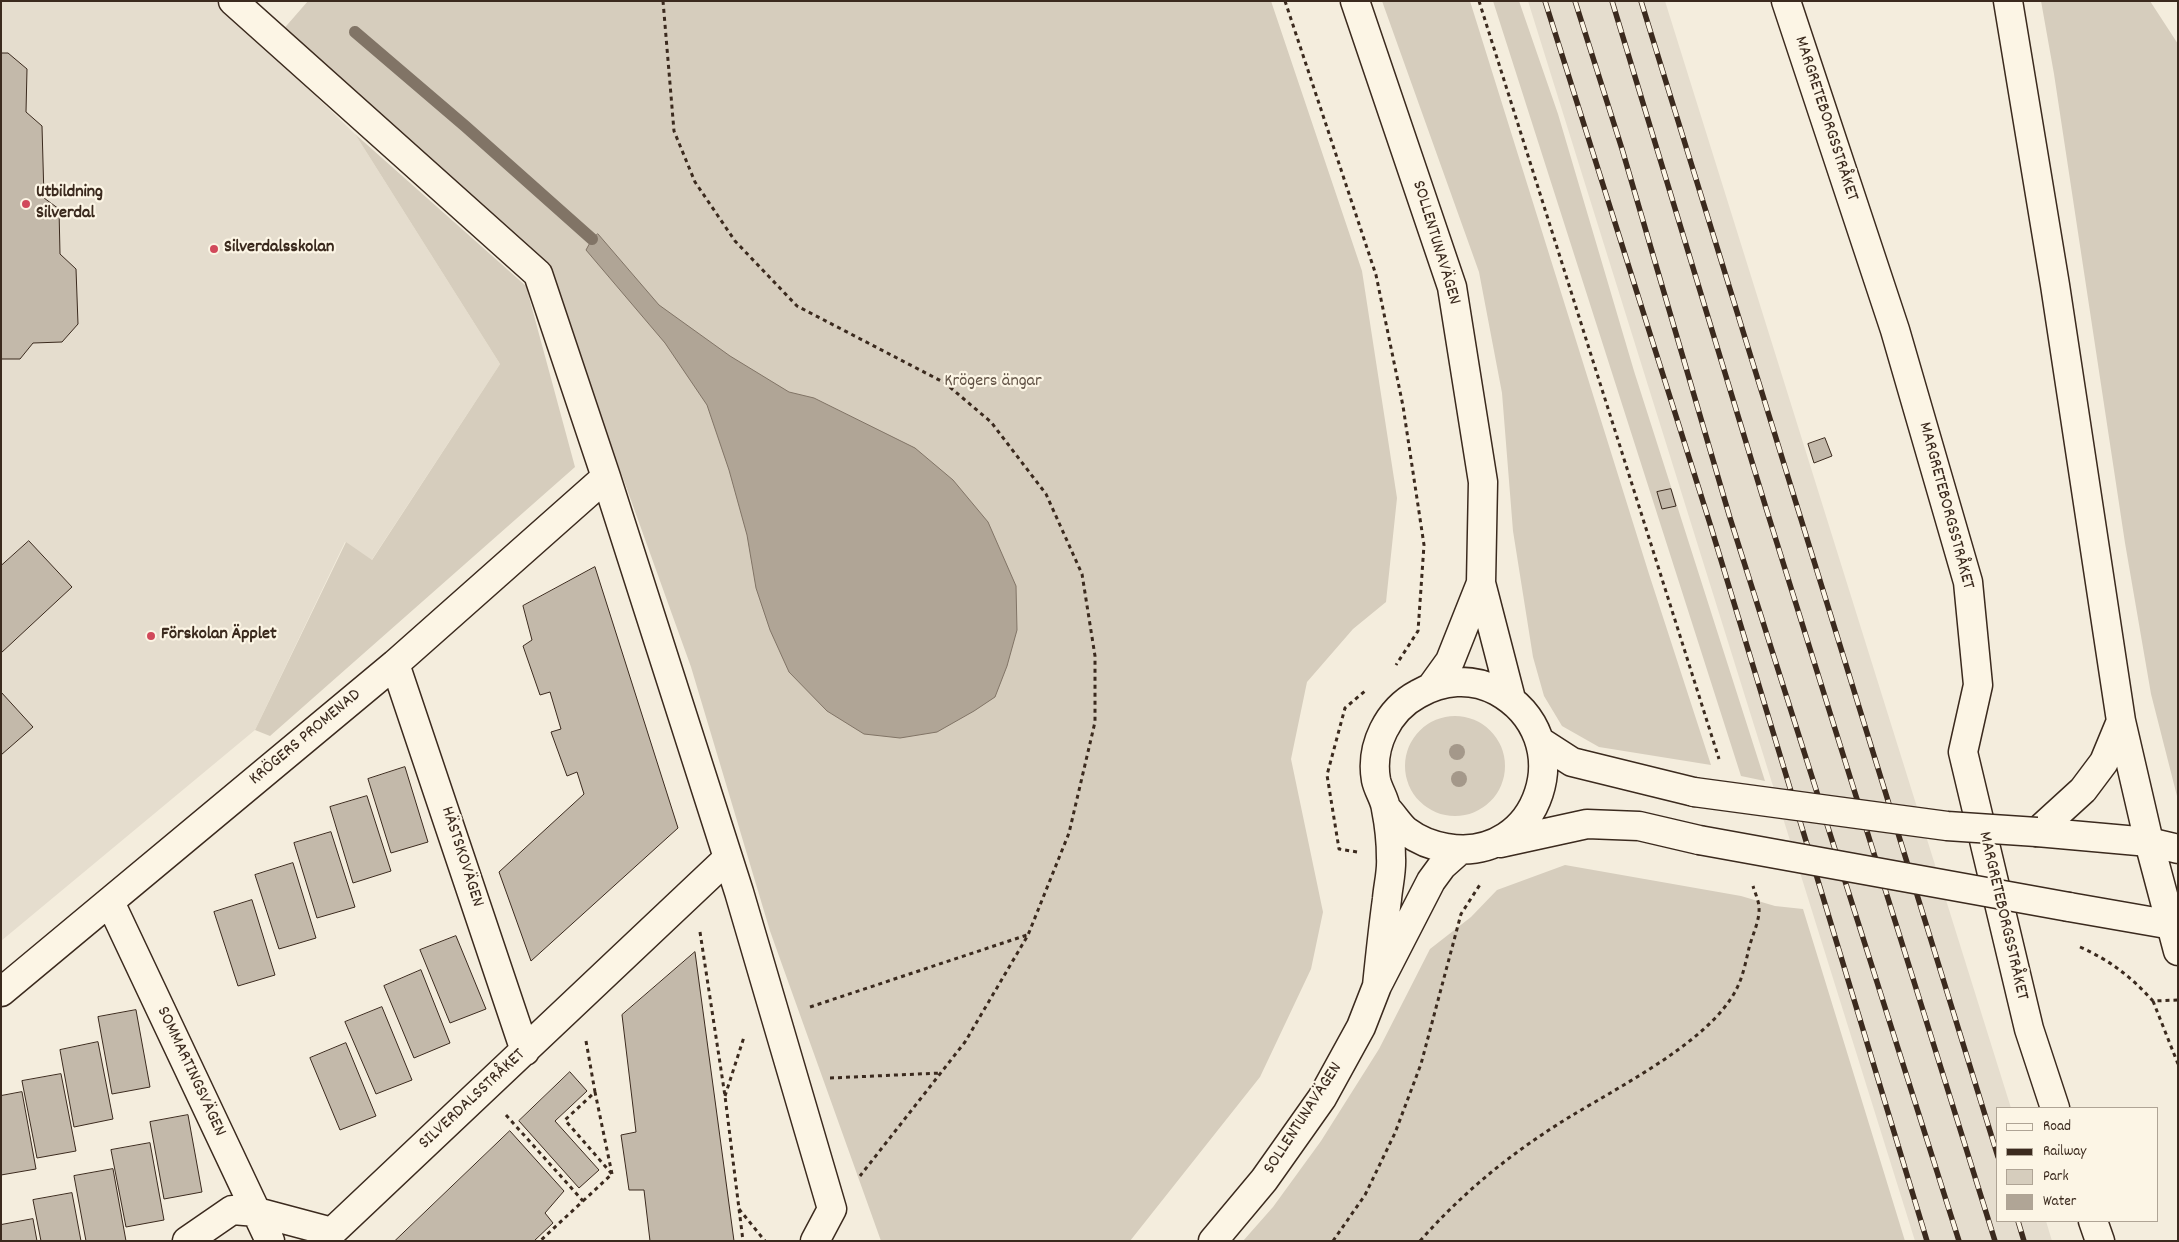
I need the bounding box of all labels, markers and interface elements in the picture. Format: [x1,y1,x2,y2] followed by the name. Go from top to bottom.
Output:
[1788,34,1862,204] street label: MARGRETEBORGSSTRÅKET
[1406,178,1464,308] street label: SOLLENTUNAVÄGEN
[36,183,103,225] place label: Utbildning Silverdal
[20,198,32,210] marker: Utbildning Silverdal
[224,238,334,260] place label: Silverdalsskolan
[208,243,220,255] marker: Silverdalsskolan
[944,372,1042,394] park label: Krögers ängar
[1912,420,1978,592] street label: MARGRETEBORGSSTRÅKET
[161,625,277,647] place label: Förskolan Äpplet
[145,630,157,642] marker: Förskolan Äpplet
[246,685,366,791] street label: KRÖGERS PROMENAD
[435,804,487,910] street label: HÄSTSKOVÄGEN
[1972,830,2032,1002] street label: MARGRETEBORGSSTRÅKET
[150,1004,230,1140] street label: SOMMARTINGSVÄGEN
[415,1045,531,1155] street label: SILVERDALSSTRÅKET
[1260,1059,1348,1179] street label: SOLLENTUNAVÄGEN
[1996,1107,2159,1222] legend
[2043,1116,2071,1138] text: Road
[2043,1141,2086,1163] text: Railway
[2043,1166,2069,1188] text: Park
[2043,1191,2076,1213] text: Water

